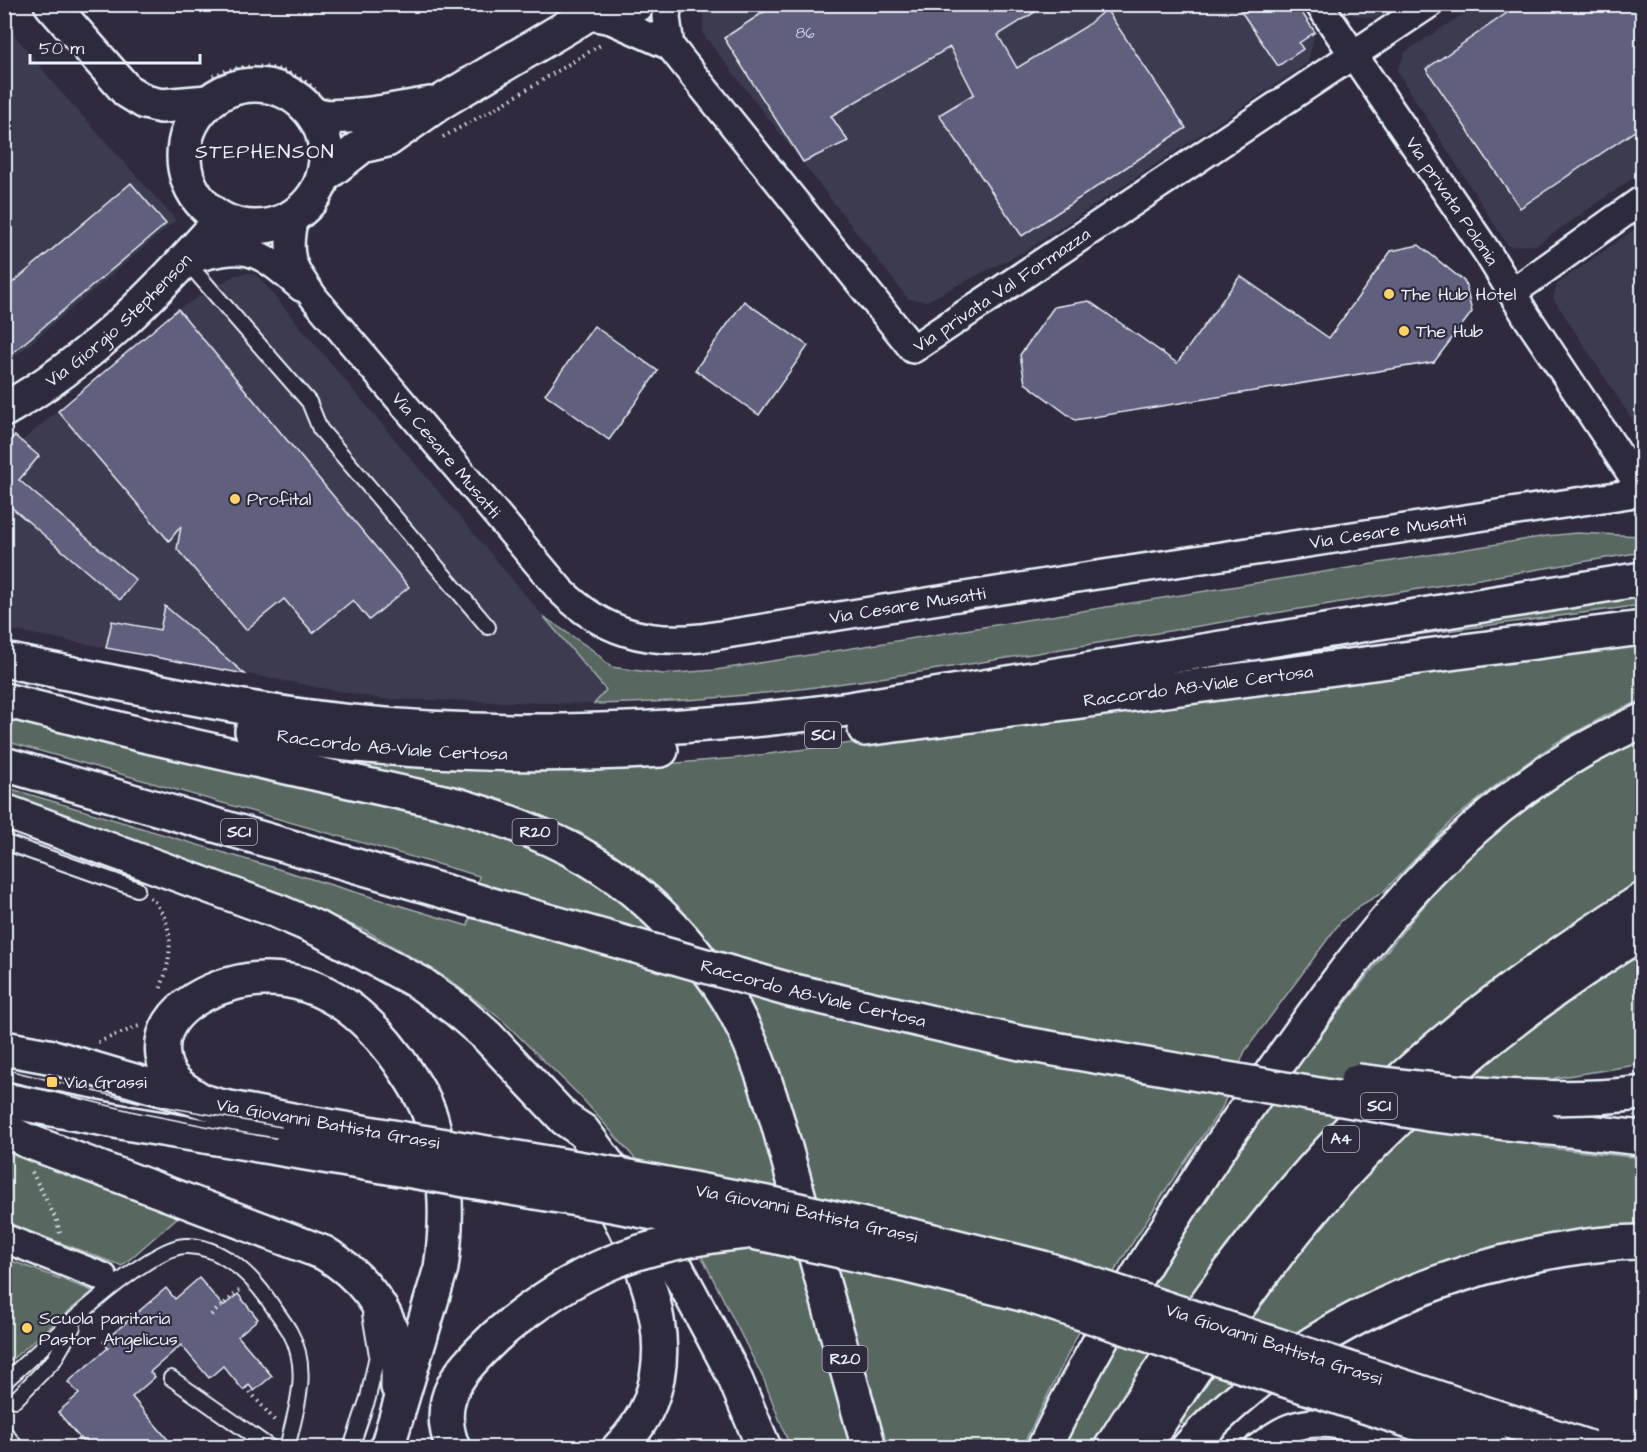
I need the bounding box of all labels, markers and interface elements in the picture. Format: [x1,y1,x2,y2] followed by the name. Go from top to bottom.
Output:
[795,23,815,44] house number: 86
[30,27,200,65] scale bar
[39,36,84,61] text: 50 m
[1400,132,1505,270] street label: Via privata Polonia
[195,138,335,166] district label: STEPHENSON
[908,221,1095,358] street label: Via privata Val Formazza
[40,248,197,393] street label: Via Giorgio Stephenson
[1401,282,1516,307] place label: The Hub Hotel
[1382,287,1396,301] marker: The Hub Hotel
[1416,319,1483,344] place label: The Hub
[1397,324,1411,338] marker: The Hub
[386,387,507,524] street label: Via Cesare Musatti
[247,487,311,512] place label: Profital
[228,492,242,506] marker: Profital
[1308,506,1468,555] street label: Via Cesare Musatti
[828,580,987,630] street label: Via Cesare Musatti
[1082,658,1314,713] street label: Raccordo A8-Viale Certosa
[805,722,841,748] road number: SC1
[275,723,508,766] street label: Raccordo A8-Viale Certosa
[221,819,257,845] road number: SC1
[512,819,558,845] road number: R20
[698,953,928,1033] street label: Raccordo A8-Viale Certosa
[64,1070,147,1095] place label: Via Grassi
[45,1075,59,1089] marker: Via Grassi
[214,1092,442,1156] street label: Via Giovanni Battista Grassi
[1361,1093,1397,1119] road number: SC1
[1323,1126,1359,1152] road number: A4
[693,1177,920,1249] street label: Via Giovanni Battista Grassi
[1163,1297,1386,1391] street label: Via Giovanni Battista Grassi
[39,1306,178,1353] place label: Scuola paritaria Pastor Angelicus
[20,1321,34,1335] marker: Scuola paritaria Pastor Angelicus
[822,1346,868,1372] road number: R20

